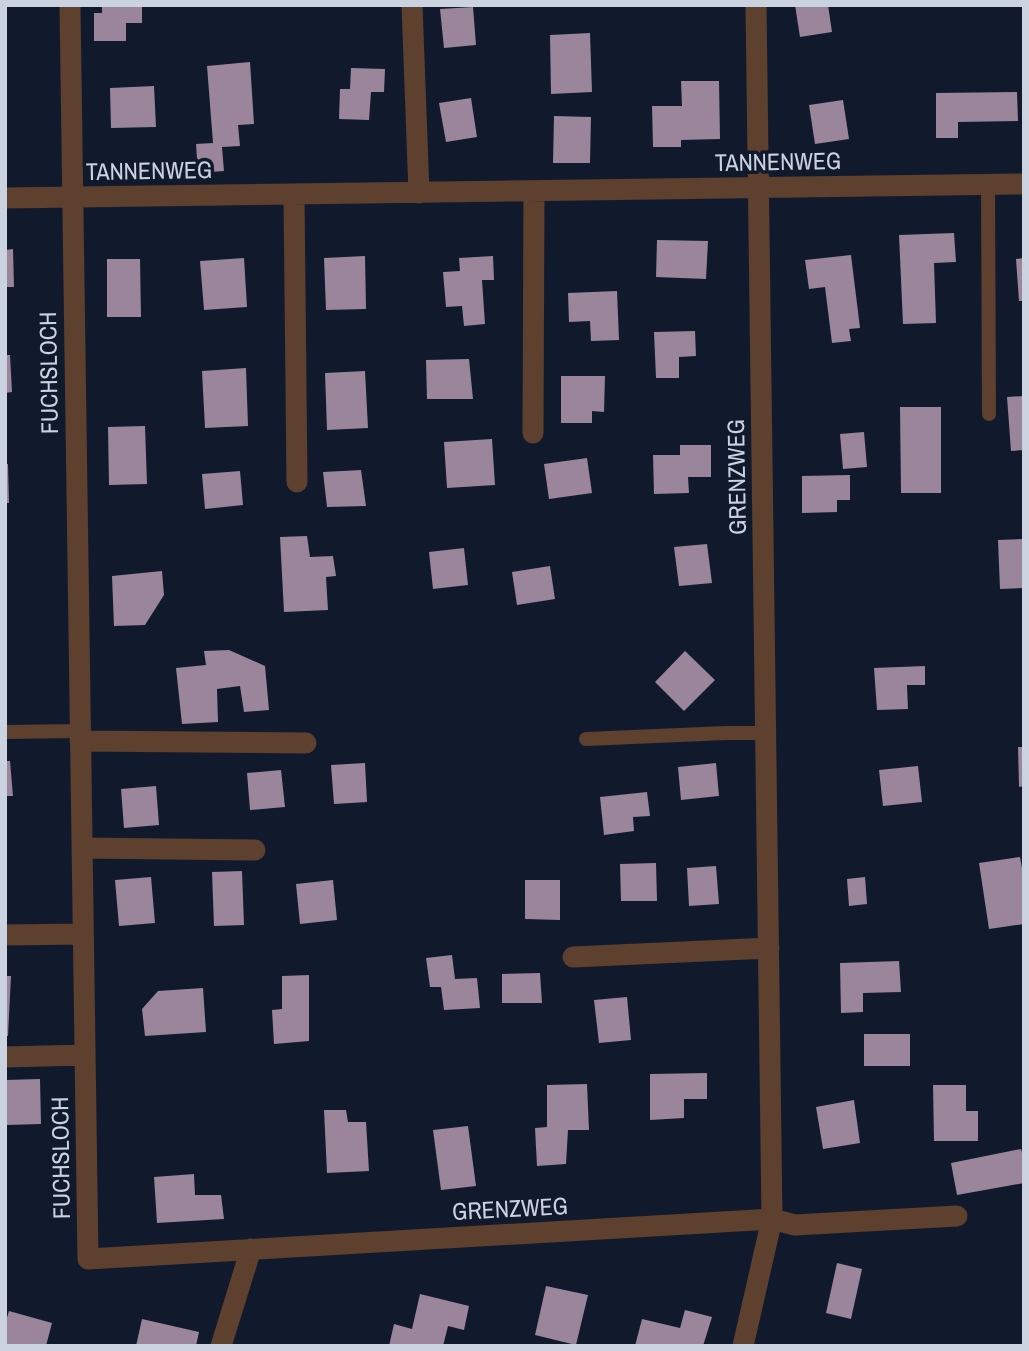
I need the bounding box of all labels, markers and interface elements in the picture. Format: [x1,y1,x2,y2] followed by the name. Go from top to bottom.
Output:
[714,144,842,178] street label: TANNENWEG
[85,153,213,187] street label: TANNENWEG
[31,312,65,434] street label: FUCHSLOCH
[719,419,753,535] street label: GRENZWEG
[43,1097,77,1219] street label: FUCHSLOCH
[451,1189,569,1227] street label: GRENZWEG

